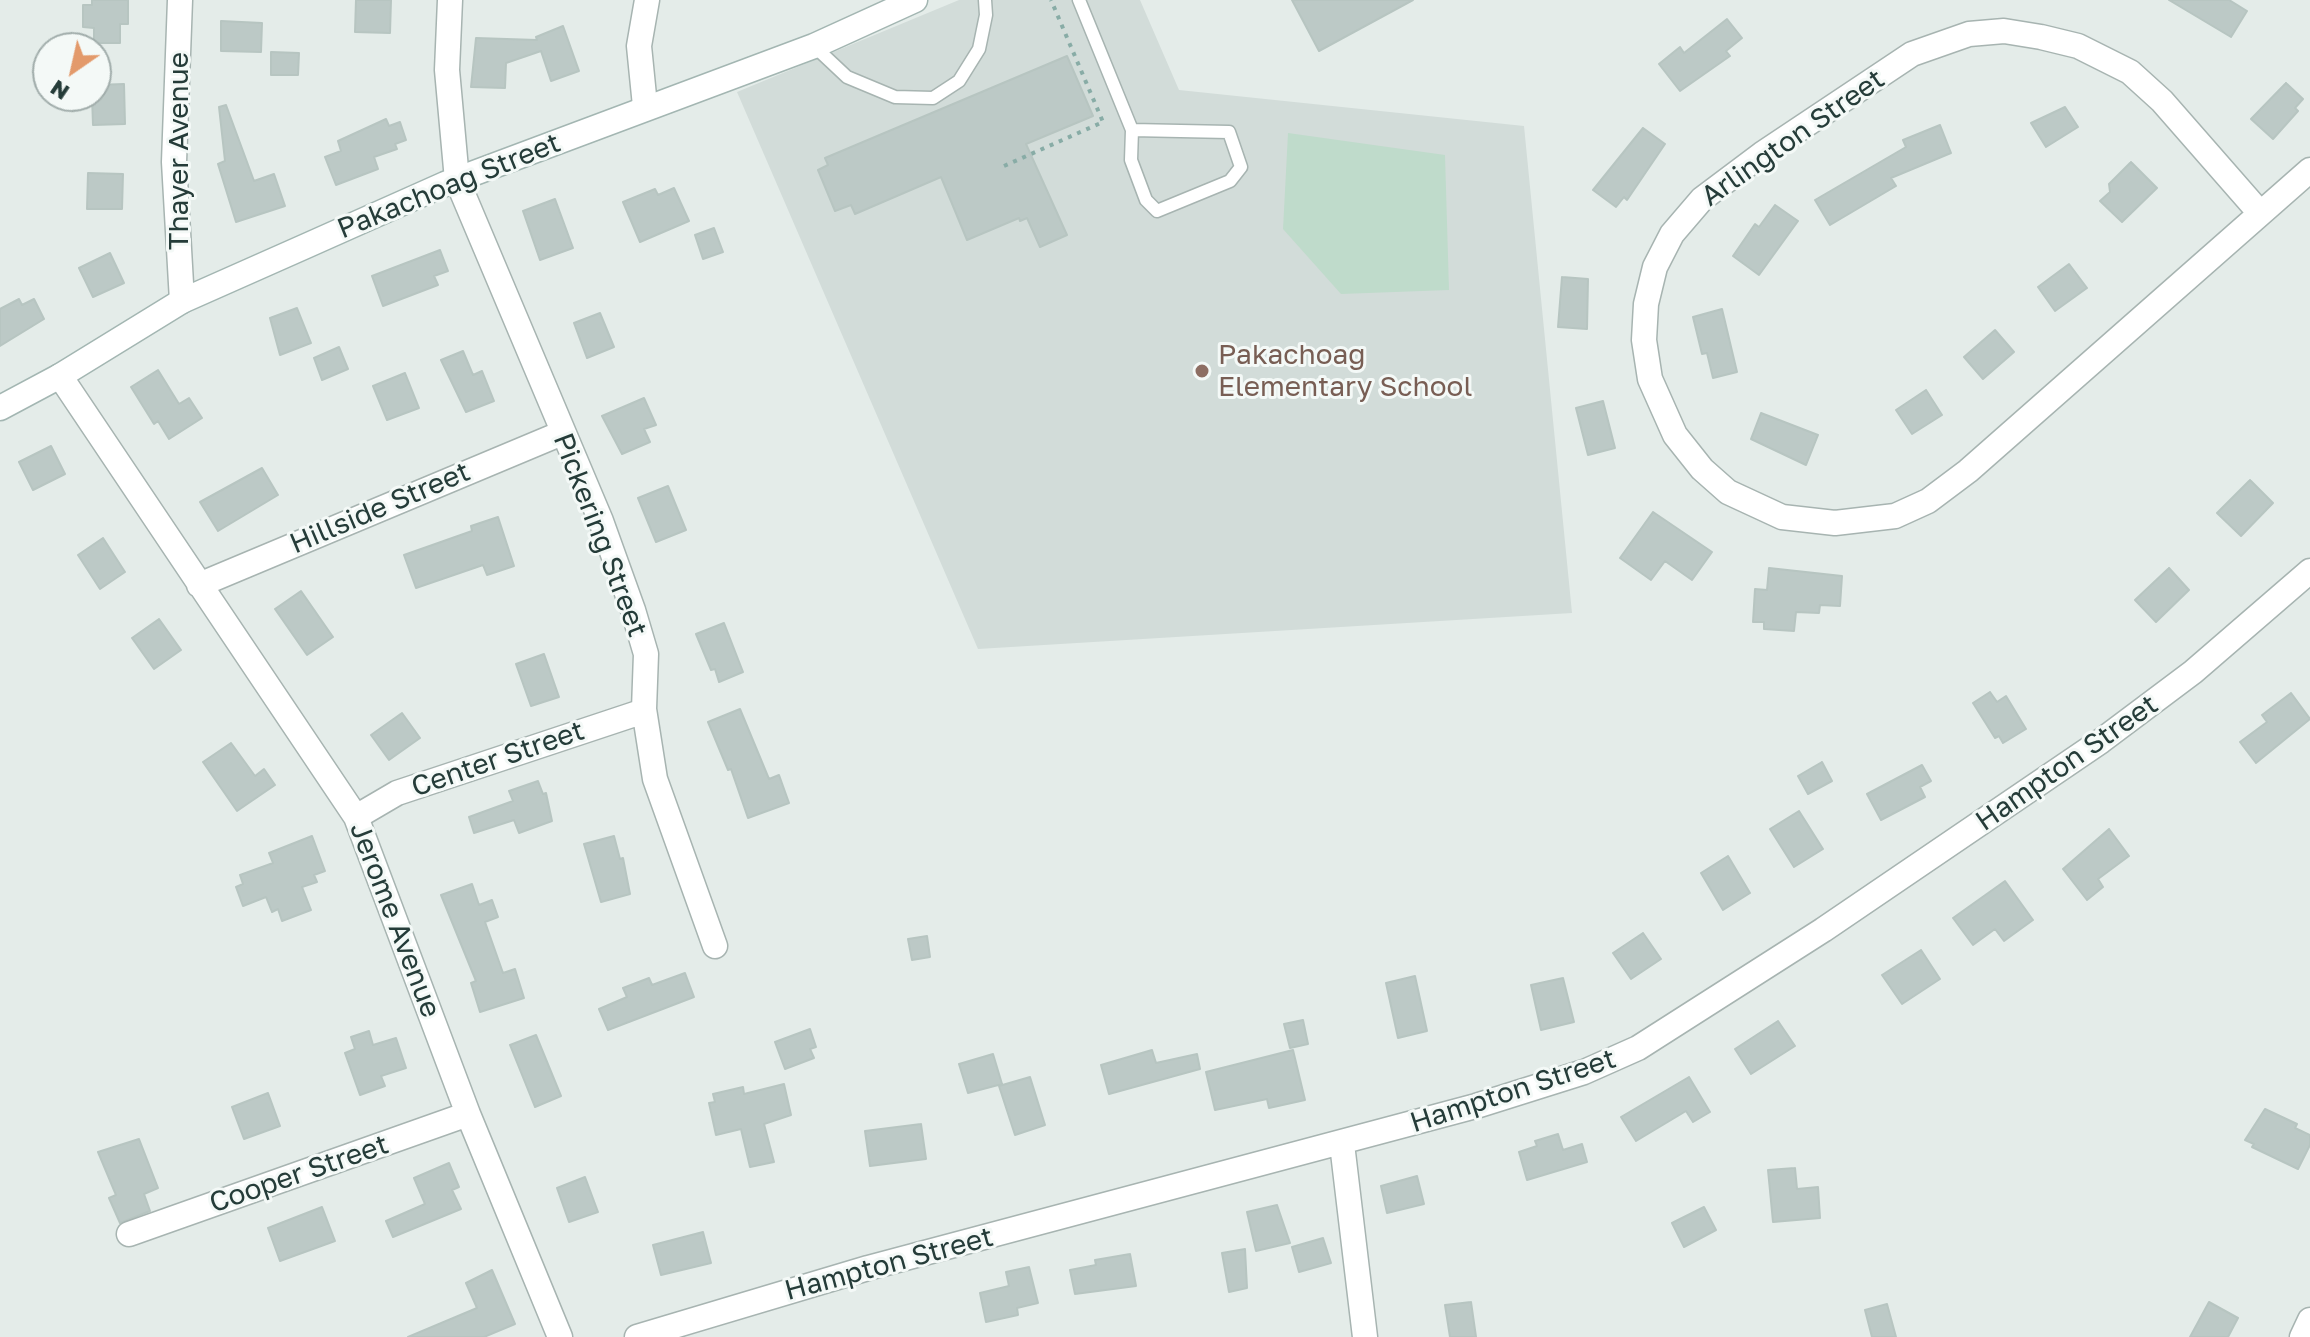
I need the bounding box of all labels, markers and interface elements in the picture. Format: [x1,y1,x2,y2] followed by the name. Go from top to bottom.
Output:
[32,32,112,112] north arrow
[162,52,196,250] street label: Thayer Avenue
[1695,62,1891,214] street label: Arlington Street
[45,75,74,107] text: N
[333,126,565,246] street label: Pakachoag Street
[1218,338,1472,404] place label: Pakachoag Elementary School
[1193,362,1211,380] marker: Pakachoag Elementary School
[546,428,654,642] street label: Pickering Street
[285,455,475,561] street label: Hillside Street
[1970,688,2164,838] street label: Hampton Street
[407,714,589,804] street label: Center Street
[342,818,448,1022] street label: Jerome Avenue
[1406,1042,1620,1140] street label: Hampton Street
[205,1128,393,1220] street label: Cooper Street
[781,1220,997,1308] street label: Hampton Street

